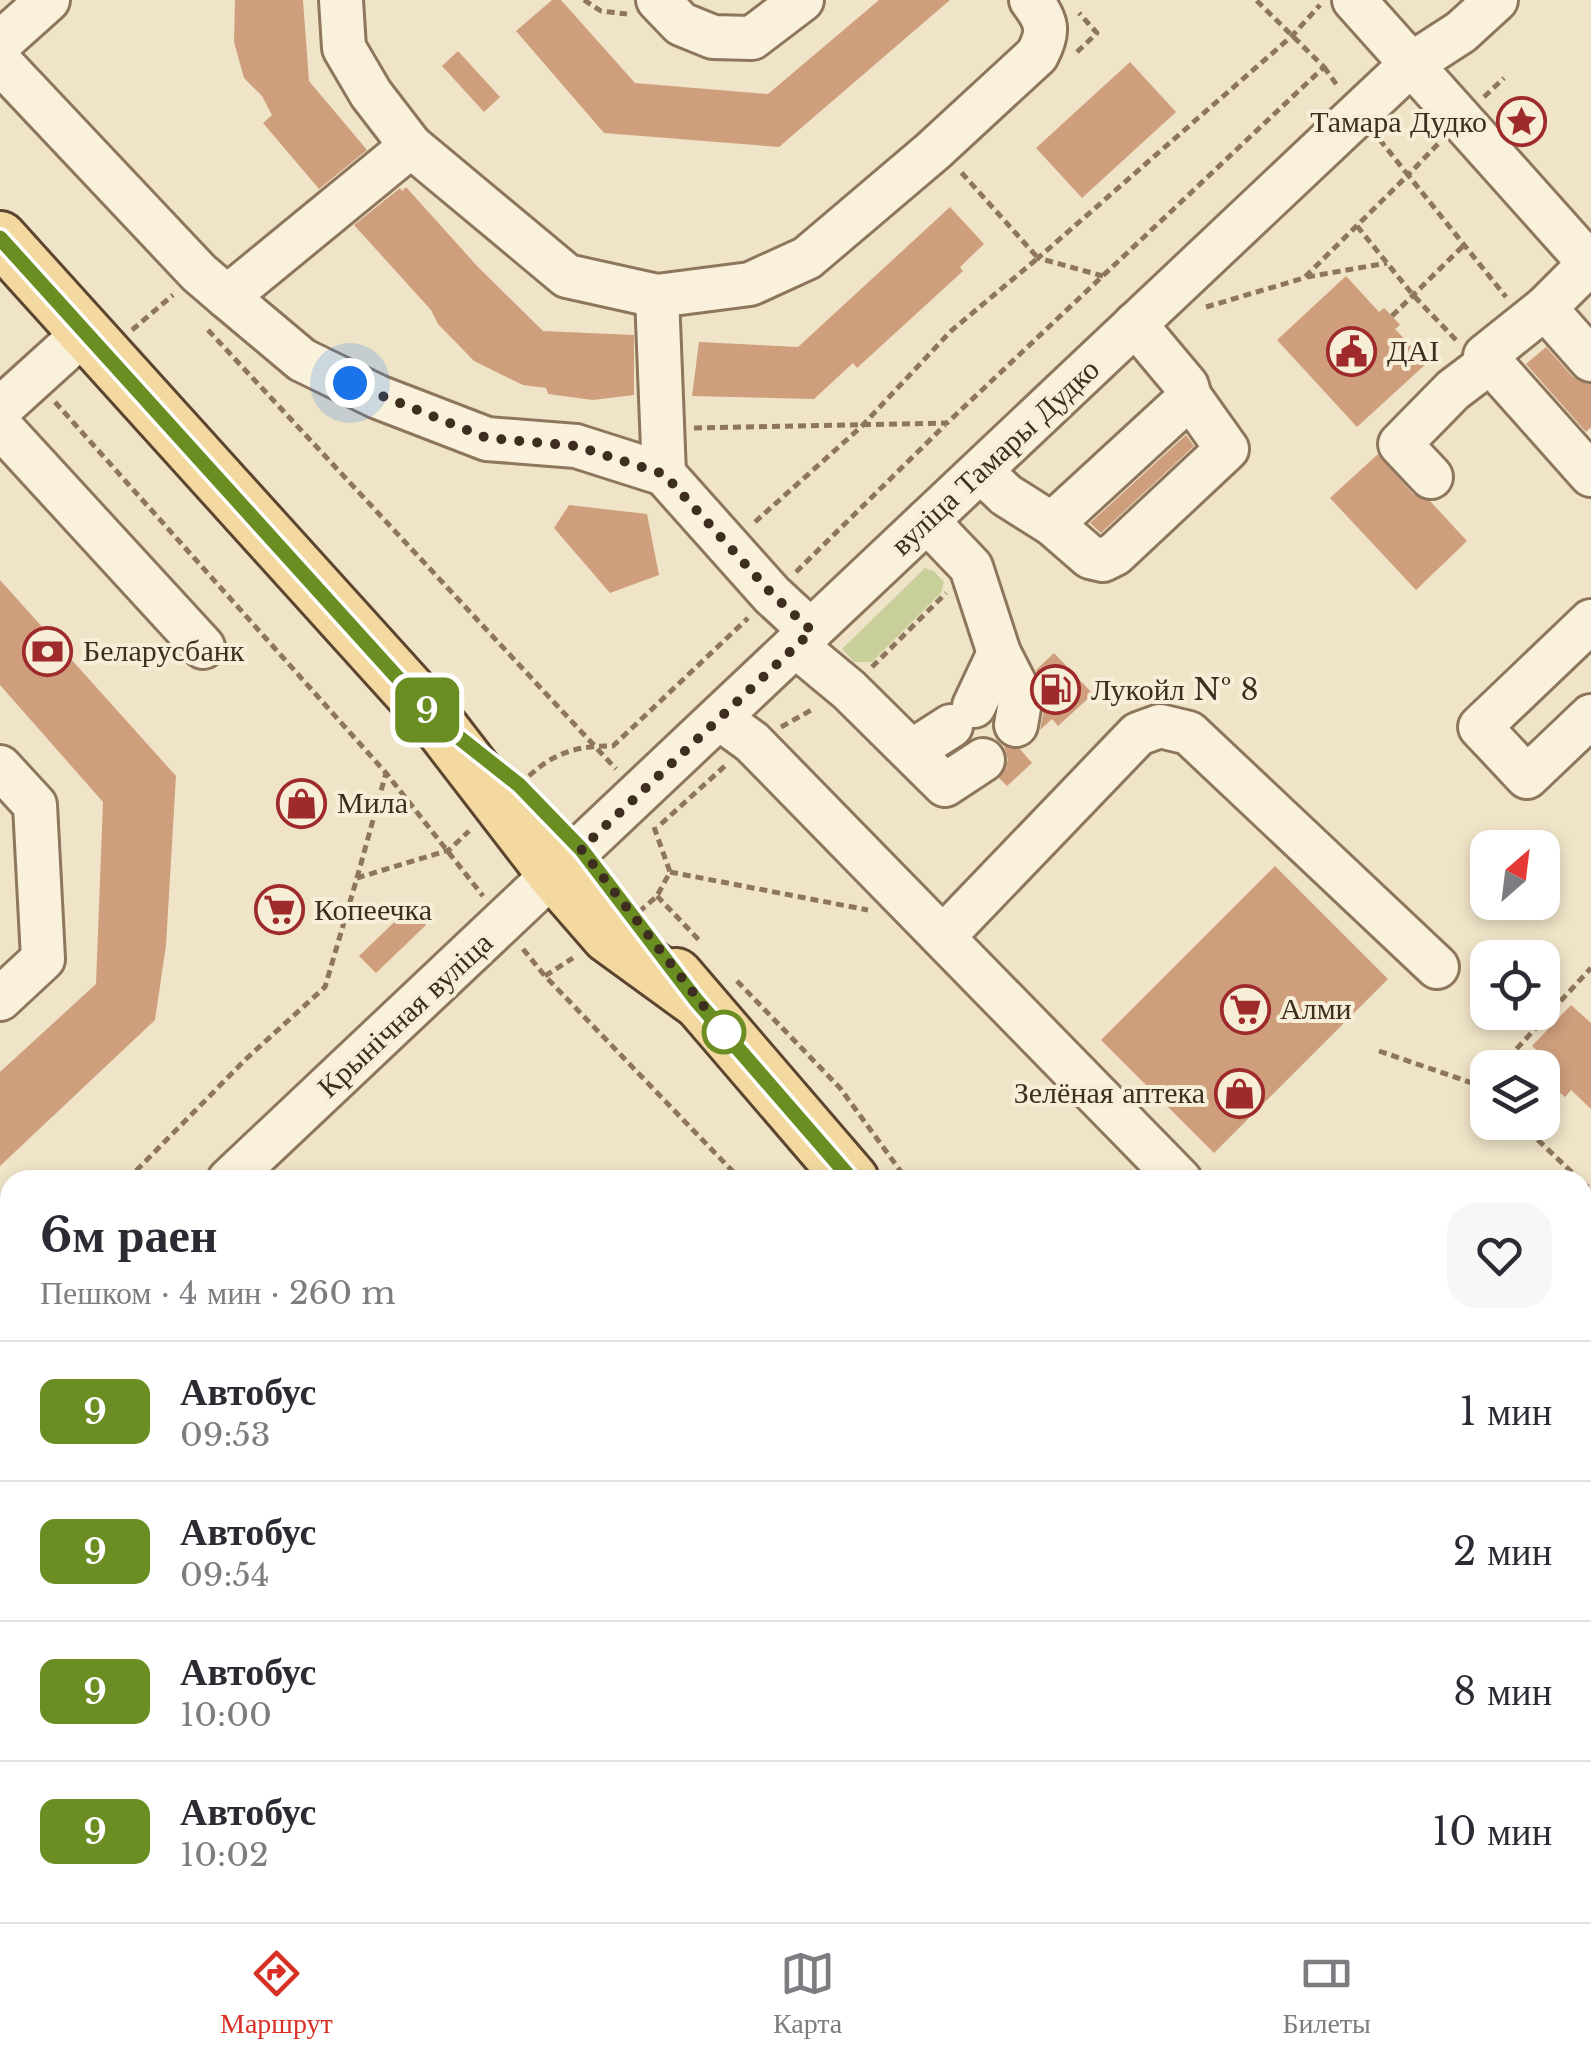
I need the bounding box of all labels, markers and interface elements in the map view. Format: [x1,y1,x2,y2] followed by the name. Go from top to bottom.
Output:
[1496,96,1548,148] place icon: Тамара Дудко
[1310,103,1487,140] place label: Тамара Дудко
[1326,325,1378,377] public building icon: ДАІ
[1387,332,1439,369] place label: ДАІ
[883,350,1107,563] street label: вуліца Тамары Дудко
[325,358,375,408] your location
[22,625,74,677] bank icon: Беларусбанк
[83,632,245,669] place label: Беларусбанк
[1030,664,1082,716] fuel station icon: Лукойл № 8
[1091,671,1259,708] place label: Лукойл № 8
[394,678,460,742] line badge: 9
[415,689,439,732] text: 9
[276,777,328,829] shop icon: Мила
[337,784,408,821] place label: Мила
[1470,830,1560,920] north arrow
[1470,830,1560,1140] map controls
[253,884,305,936] supermarket icon: Копеечка
[314,891,432,928] place label: Копеечка
[309,924,500,1105] street label: Крынічная вуліца
[1470,940,1560,1030] button: locate
[1219,983,1271,1035] supermarket icon: Алми
[1280,990,1352,1027] place label: Алми
[703,1011,745,1053] unlabelled marker
[1470,1050,1560,1140] button: layers
[1214,1067,1266,1119] shop icon: Зелёная аптека
[1014,1074,1205,1111] place label: Зелёная аптека
[1447,1203,1552,1308] button: heart
[40,1205,217,1265] text: 6м раен
[40,1273,396,1313] text: Пешком · 4 мин · 260 m
[180,1368,316,1415] text: Автобус
[1459,1388,1552,1435] text: 1 мин
[83,1390,107,1433] text: 9
[180,1415,270,1455] text: 09:53
[180,1508,316,1555] text: Автобус
[1453,1528,1552,1575] text: 2 мин
[83,1530,107,1573] text: 9
[180,1555,269,1595] text: 09:54
[180,1648,316,1695] text: Автобус
[1453,1668,1552,1715] text: 8 мин
[83,1670,107,1713] text: 9
[180,1695,272,1735] text: 10:00
[180,1788,316,1835] text: Автобус
[1432,1808,1552,1855] text: 10 мин
[83,1810,107,1853] text: 9
[180,1835,269,1875] text: 10:02
[220,1946,333,2041] tab: Маршрут
[773,1946,842,2041] tab: Карта
[1282,1946,1371,2041] tab: Билеты

